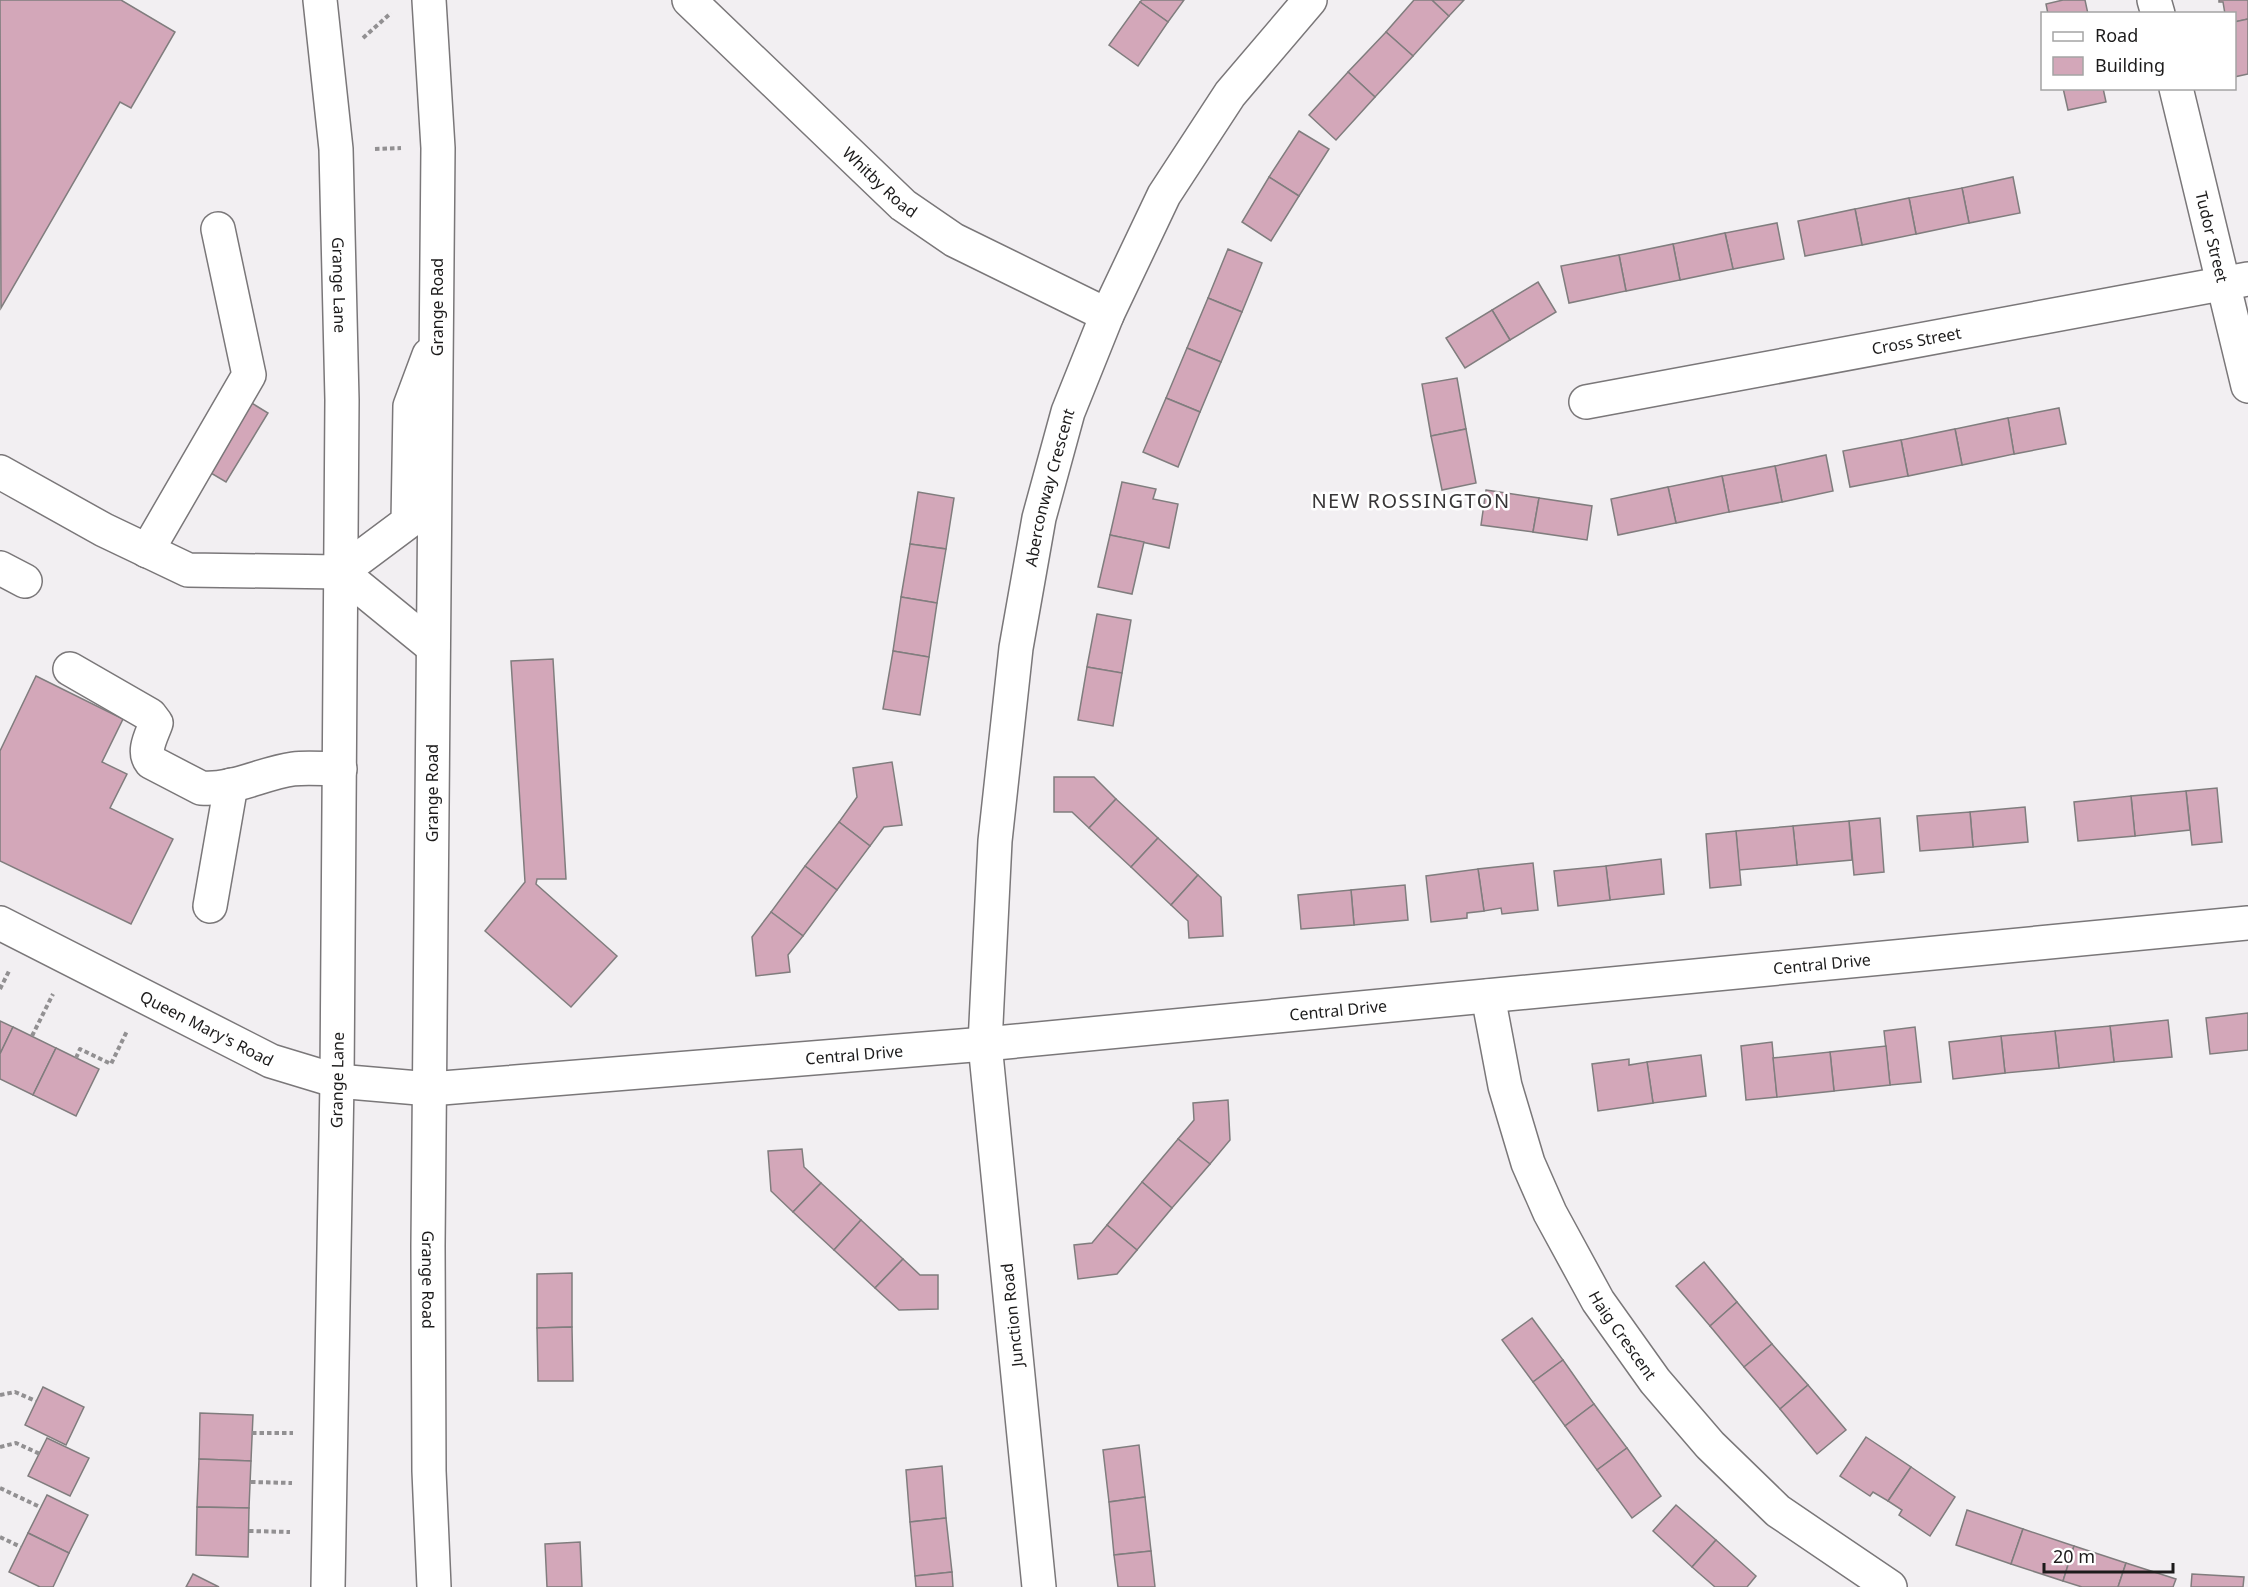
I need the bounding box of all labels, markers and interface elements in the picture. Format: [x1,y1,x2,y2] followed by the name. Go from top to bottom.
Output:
[2041,12,2236,90] legend
[2095,23,2138,47] text: Road
[2095,53,2165,77] text: Building
[838,142,922,223] street label: Whitby Road
[2190,189,2234,285] street label: Tudor Street
[327,237,351,333] street label: Grange Lane
[426,258,448,356] street label: Grange Road
[1870,322,1963,360] street label: Cross Street
[1020,405,1079,568] street label: Aberconway Crescent
[1311,487,1511,514] district label: NEW ROSSINGTON
[421,744,443,842] street label: Grange Road
[1772,948,1872,979] street label: Central Drive
[136,985,277,1071] street label: Queen Mary's Road
[1288,995,1388,1026] street label: Central Drive
[325,1032,349,1128] street label: Grange Lane
[804,1040,904,1070] street label: Central Drive
[417,1230,439,1329] street label: Grange Road
[996,1262,1029,1370] street label: Junction Road
[1584,1287,1662,1384] street label: Haig Crescent
[2044,1536,2173,1574] scale bar
[2053,1544,2095,1568] text: 20 m

